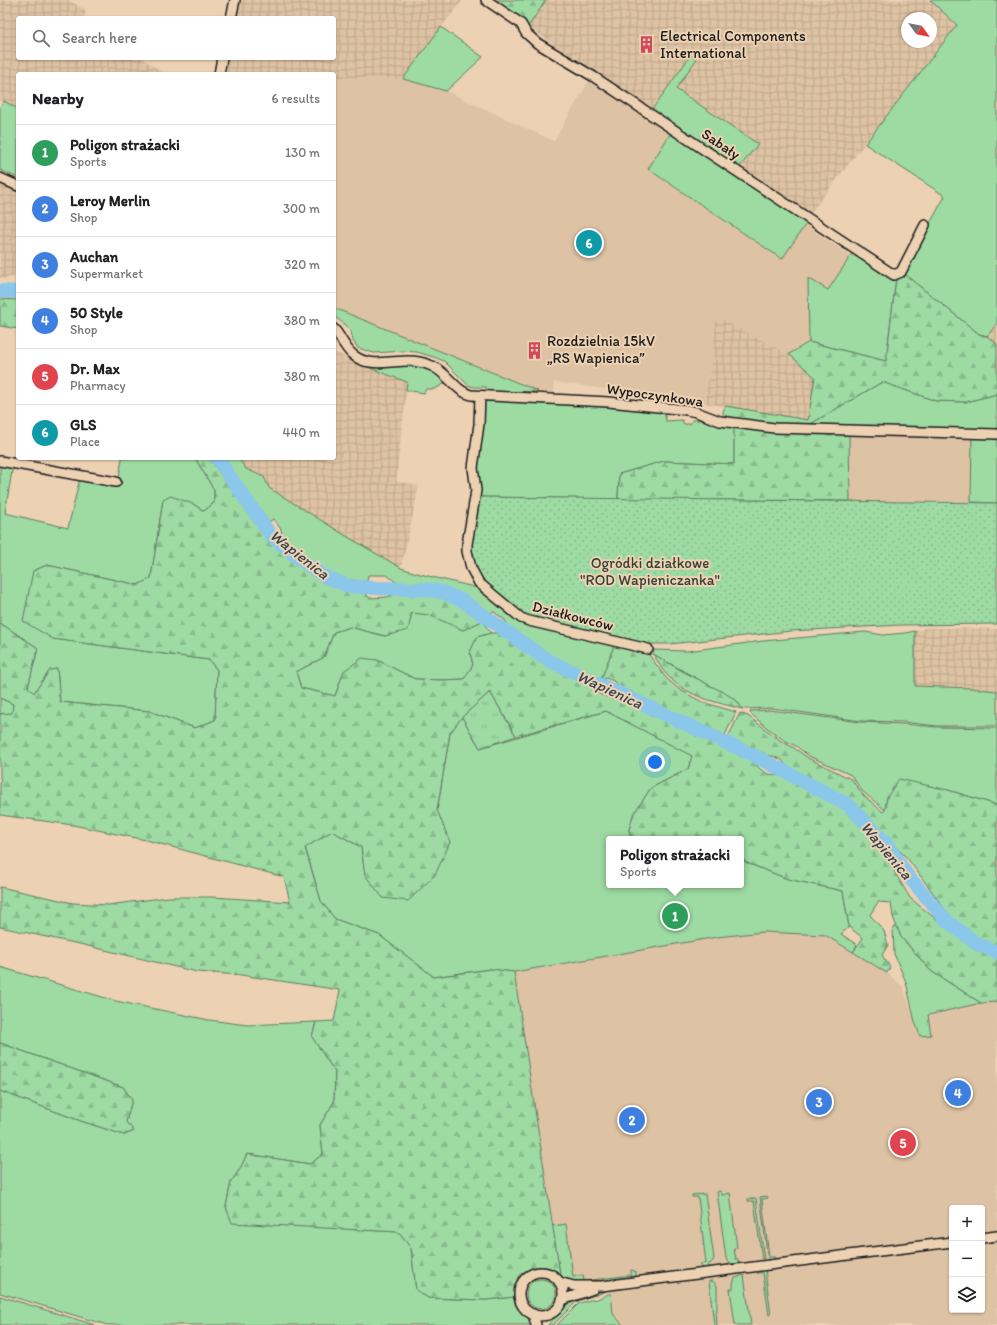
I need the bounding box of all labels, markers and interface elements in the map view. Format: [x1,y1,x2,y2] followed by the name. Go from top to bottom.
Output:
[901,12,937,48] north arrow
[16,16,336,60] search box
[30,27,52,49] icon: search
[660,27,806,62] place label: Electrical Components International
[62,29,137,47] text: Search here
[637,35,657,55] building icon: Electrical Components International
[32,88,84,108] text: Nearby
[272,91,320,106] text: 6 results
[698,125,744,163] street label: Sabały
[70,136,180,154] text: Poligon strażacki
[42,145,48,160] text: 1
[285,145,320,160] text: 130 m
[70,154,106,169] text: Sports
[70,192,150,210] text: Leroy Merlin
[42,201,48,216] text: 2
[283,201,320,216] text: 300 m
[70,210,97,225] text: Shop
[576,228,602,258] pin: 6
[70,248,118,266] text: Auchan
[41,257,49,272] text: 3
[284,257,320,272] text: 320 m
[70,266,143,281] text: Supermarket
[70,304,123,322] text: 50 Style
[41,313,49,328] text: 4
[284,313,320,328] text: 380 m
[70,322,97,337] text: Shop
[547,332,655,367] place label: Rozdzielnia 15kV „RS Wapienica”
[524,340,544,360] building icon: Rozdzielnia 15kV „RS Wapienica”
[70,360,120,378] text: Dr. Max
[42,369,48,384] text: 5
[284,369,320,384] text: 380 m
[70,378,126,393] text: Pharmacy
[605,379,705,411] street label: Wypoczynkowa
[70,416,96,434] text: GLS
[42,425,48,440] text: 6
[283,425,320,440] text: 440 m
[70,434,100,449] text: Place
[266,525,334,584] water label: Wapienica
[580,554,720,589] park label: Ogródki działkowe "ROD Wapieniczanka"
[531,597,615,635] street label: Działkowców
[574,666,646,713] water label: Wapienica
[645,752,665,772] your location
[857,818,917,884] water label: Wapienica
[606,836,744,888] popup
[620,846,730,864] text: Poligon strażacki
[620,864,656,879] text: Sports
[662,901,688,931] pin: 1
[945,1078,971,1108] pin: 4
[806,1087,832,1117] pin: 3
[619,1105,645,1135] pin: 2
[890,1128,916,1158] pin: 5
[949,1205,985,1313] map controls
[949,1205,985,1241] button: +
[949,1241,985,1277] button: −
[949,1277,985,1313] button: layers

